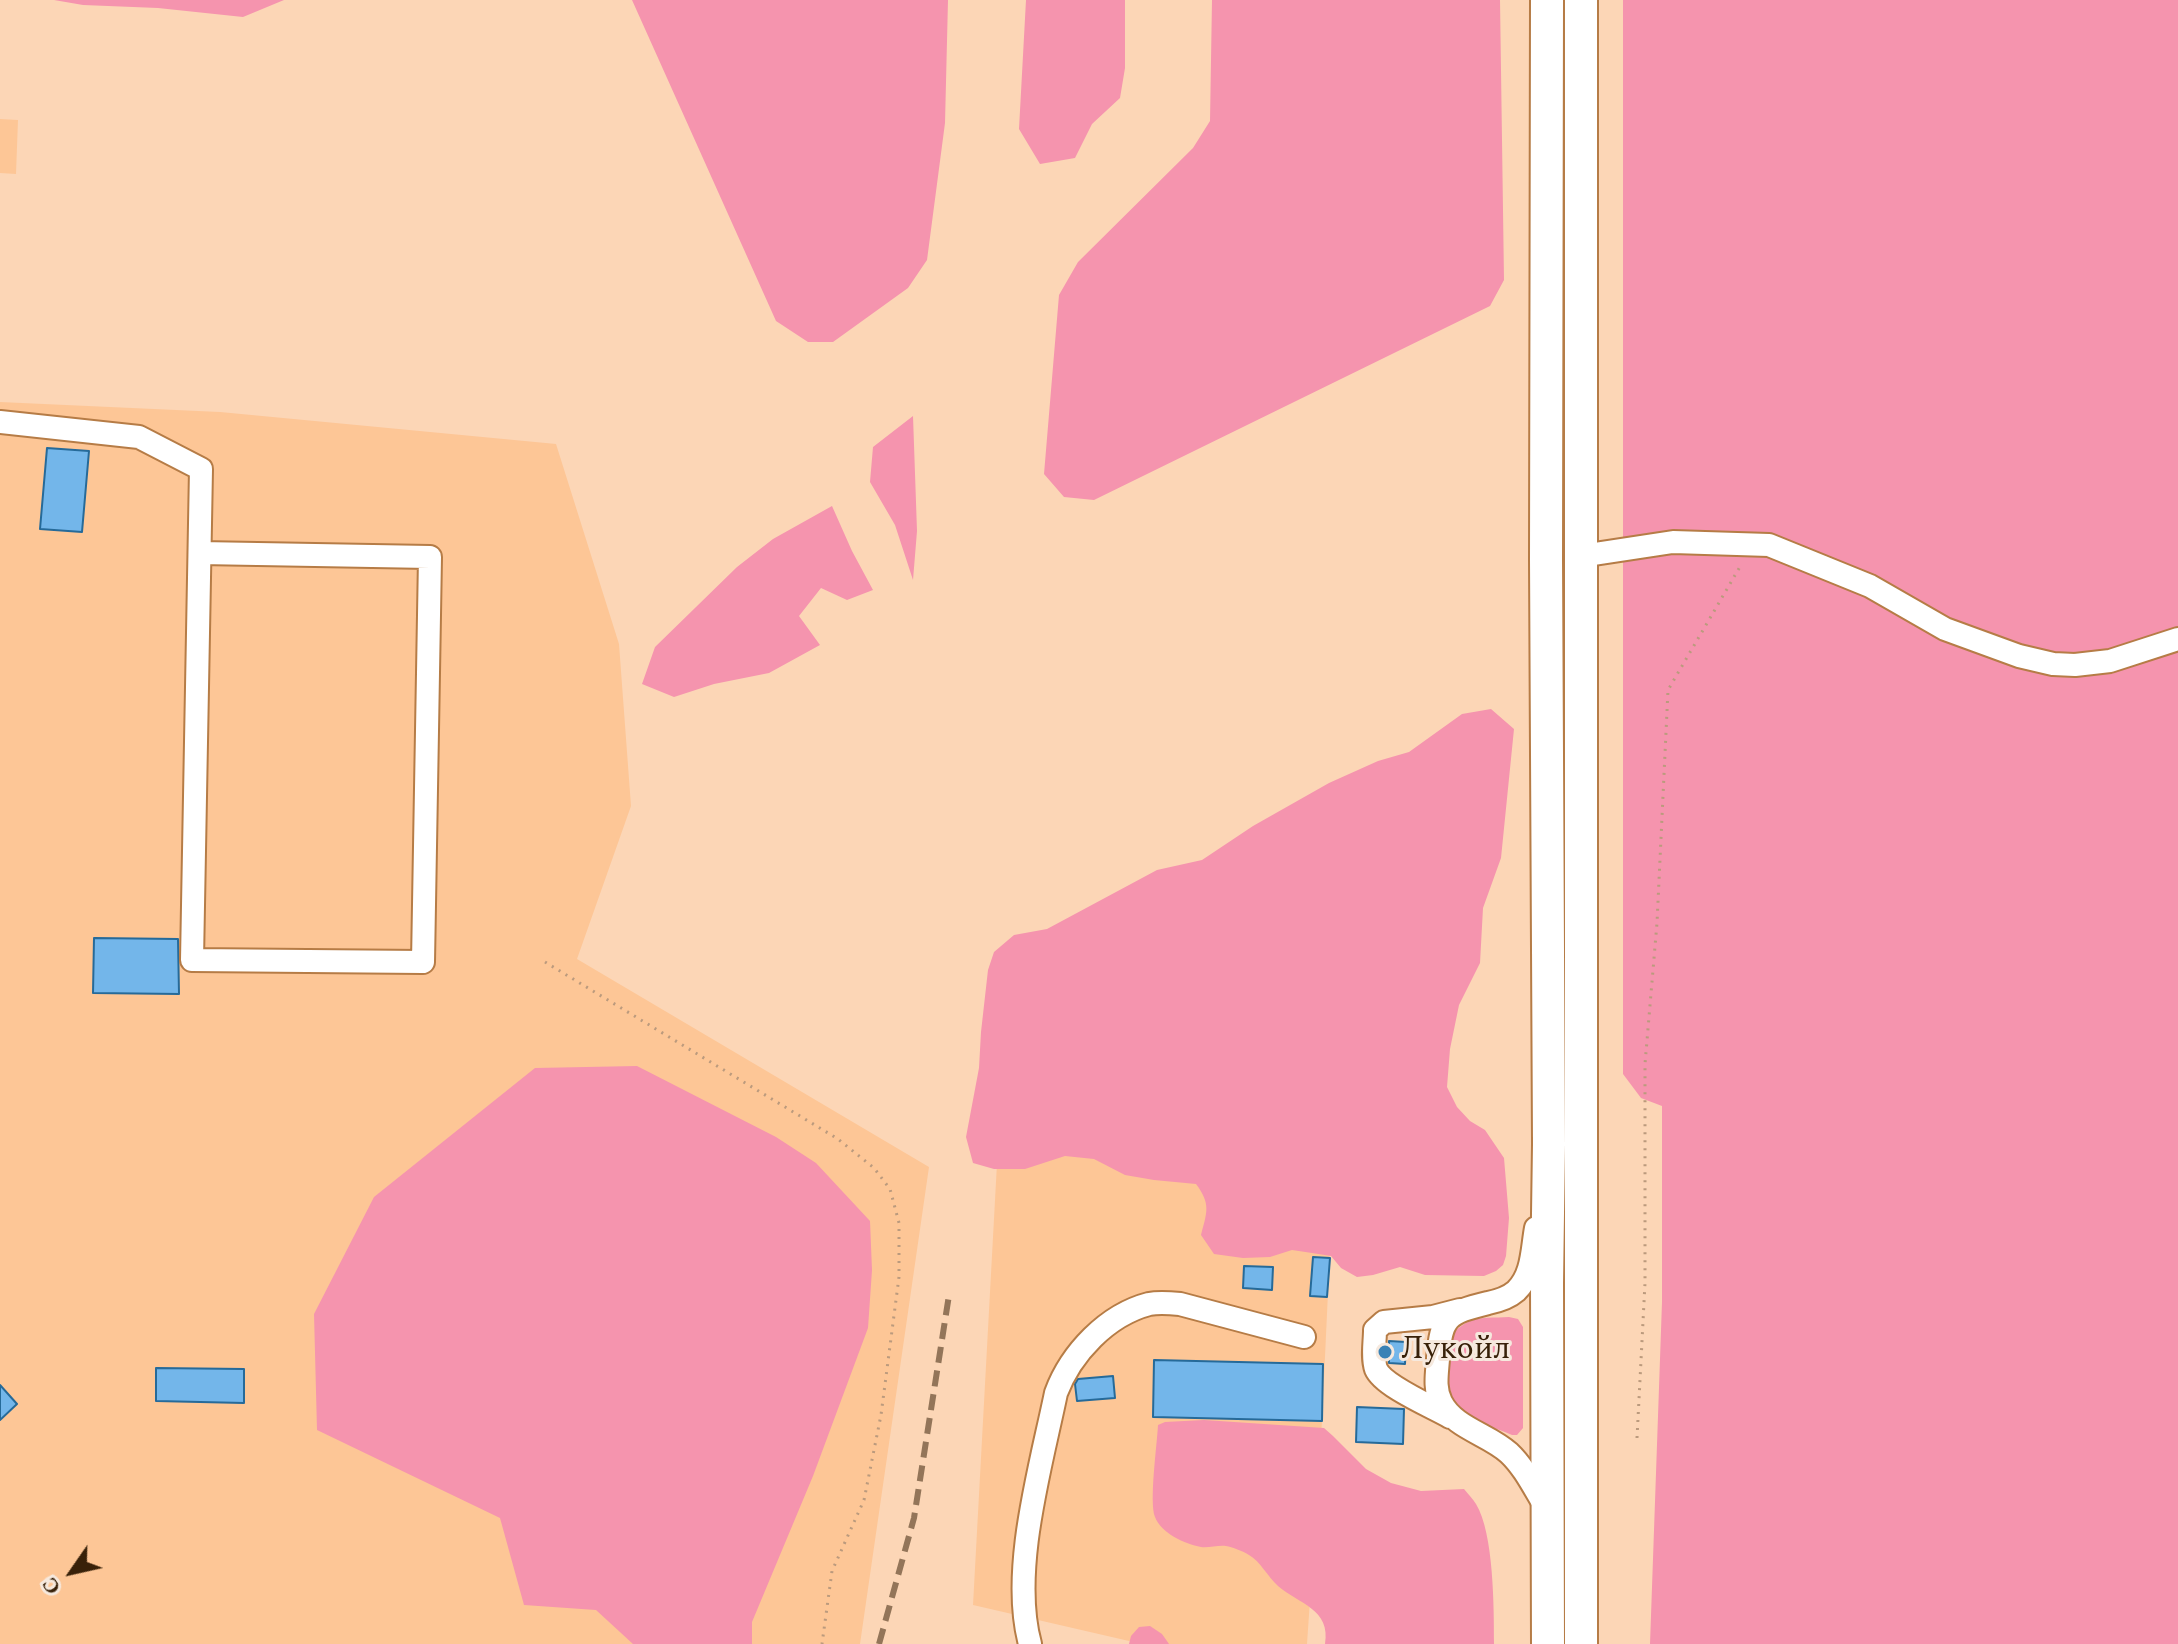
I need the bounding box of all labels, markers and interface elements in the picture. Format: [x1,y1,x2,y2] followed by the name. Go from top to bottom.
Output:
[1401,1333,1510,1371] place label: Лукойл
[1376,1343,1394,1361] marker: Лукойл
[32,1532,112,1612] north arrow
[34,1570,70,1601] text: С

